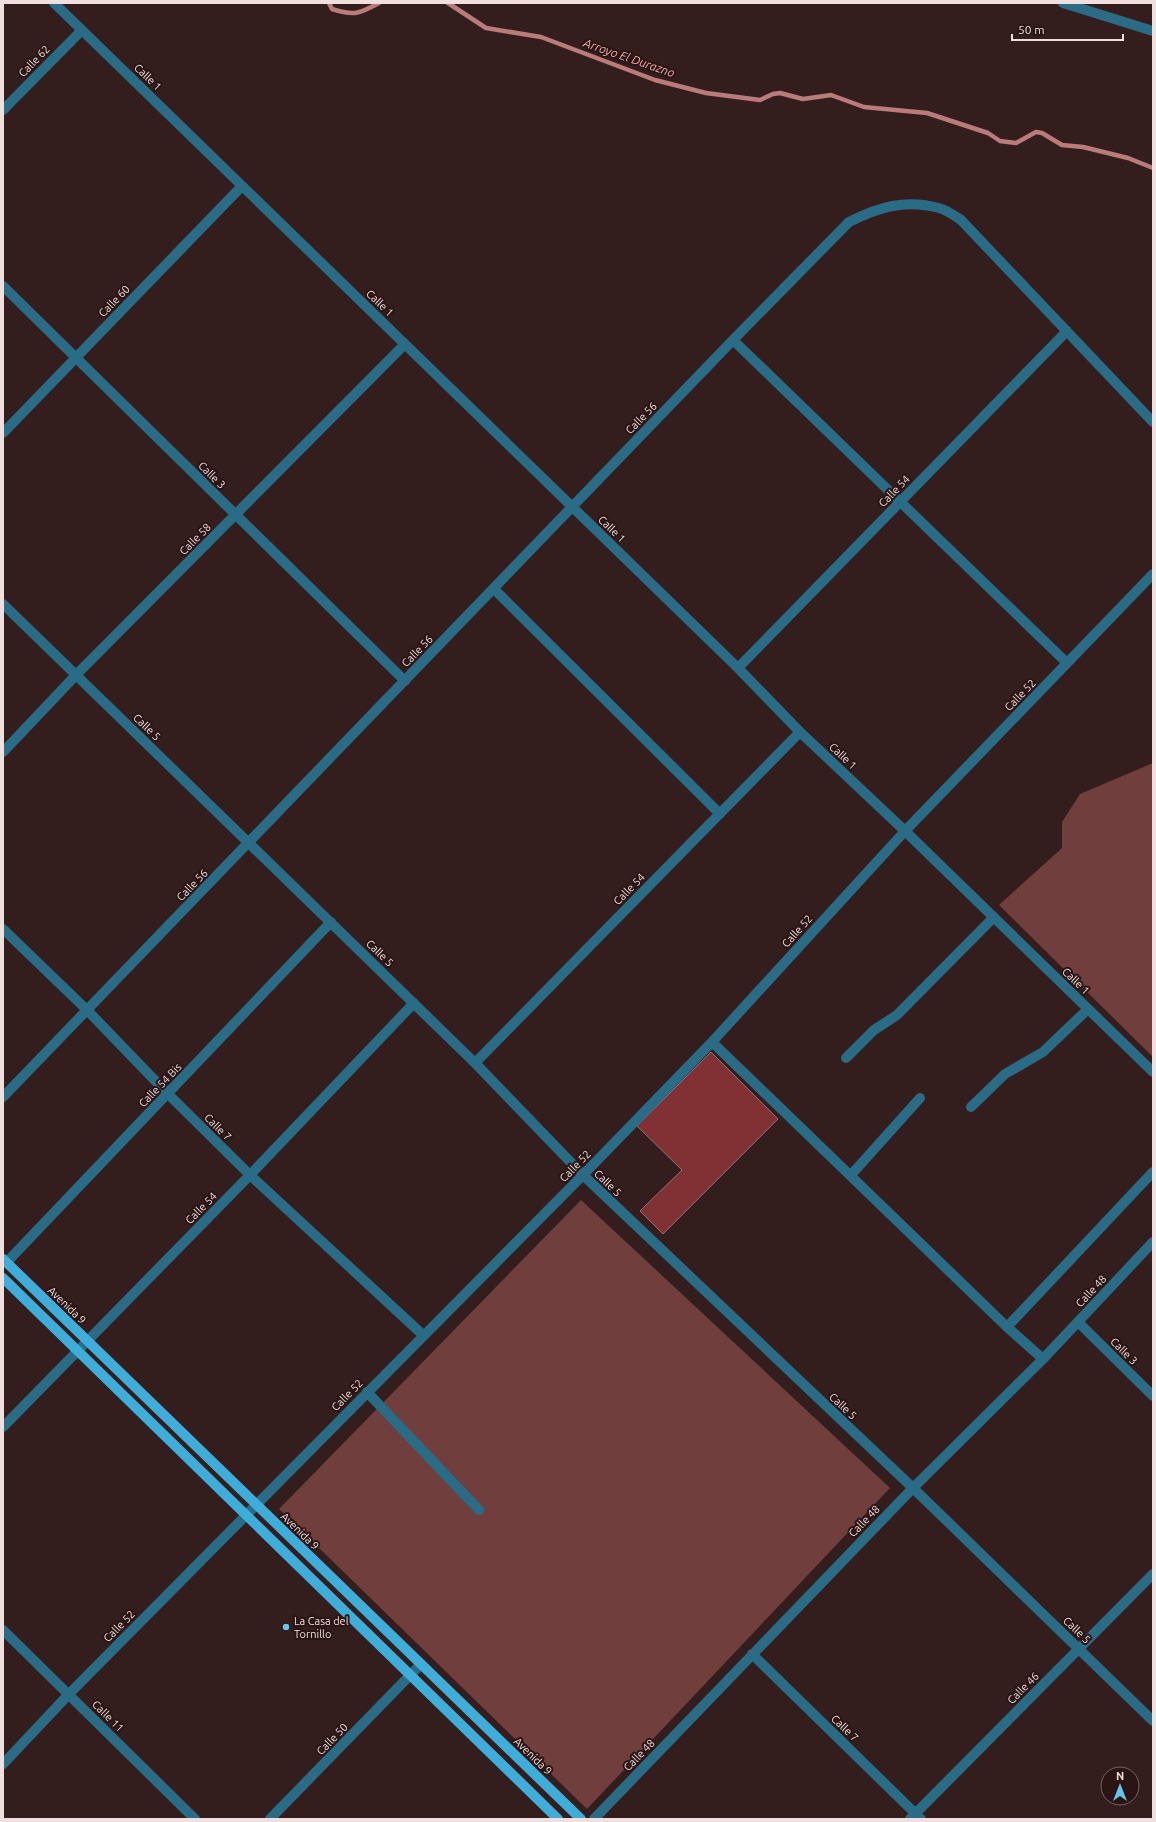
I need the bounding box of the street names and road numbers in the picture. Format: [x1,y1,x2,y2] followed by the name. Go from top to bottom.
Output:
[16,43,52,79] street label: Calle 62
[132,61,164,93] street label: Calle 1
[96,283,132,319] street label: Calle 60
[364,287,396,319] street label: Calle 1
[623,400,659,436] street label: Calle 56
[196,459,228,491] street label: Calle 3
[876,473,912,509] street label: Calle 54
[596,513,628,545] street label: Calle 1
[177,521,213,557] street label: Calle 58
[399,633,435,669] street label: Calle 56
[1002,677,1038,713] street label: Calle 52
[131,711,163,743] street label: Calle 5
[827,740,859,772] street label: Calle 1
[174,867,210,903] street label: Calle 56
[611,871,647,907] street label: Calle 54
[779,912,815,950] street label: Calle 52
[364,937,396,969] street label: Calle 5
[1060,965,1092,997] street label: Calle 1
[136,1060,184,1109] street label: Calle 54 Bis
[202,1111,234,1143] street label: Calle 7
[557,1148,593,1184] street label: Calle 52
[592,1167,624,1199] street label: Calle 5
[183,1190,219,1226] street label: Calle 54
[1073,1273,1109,1309] street label: Calle 48
[45,1284,89,1326] street label: Avenida 9
[1108,1335,1140,1367] street label: Calle 3
[329,1377,365,1413] street label: Calle 52
[827,1390,859,1422] street label: Calle 5
[846,1503,882,1539] street label: Calle 48
[278,1510,322,1552] street label: Avenida 9
[101,1608,137,1644] street label: Calle 52
[1061,1614,1093,1646] street label: Calle 5
[1005,1670,1041,1706] street label: Calle 46
[90,1698,126,1734] street label: Calle 11
[829,1712,861,1744] street label: Calle 7
[314,1721,350,1757] street label: Calle 50
[511,1735,555,1777] street label: Avenida 9
[621,1737,657,1773] street label: Calle 48

